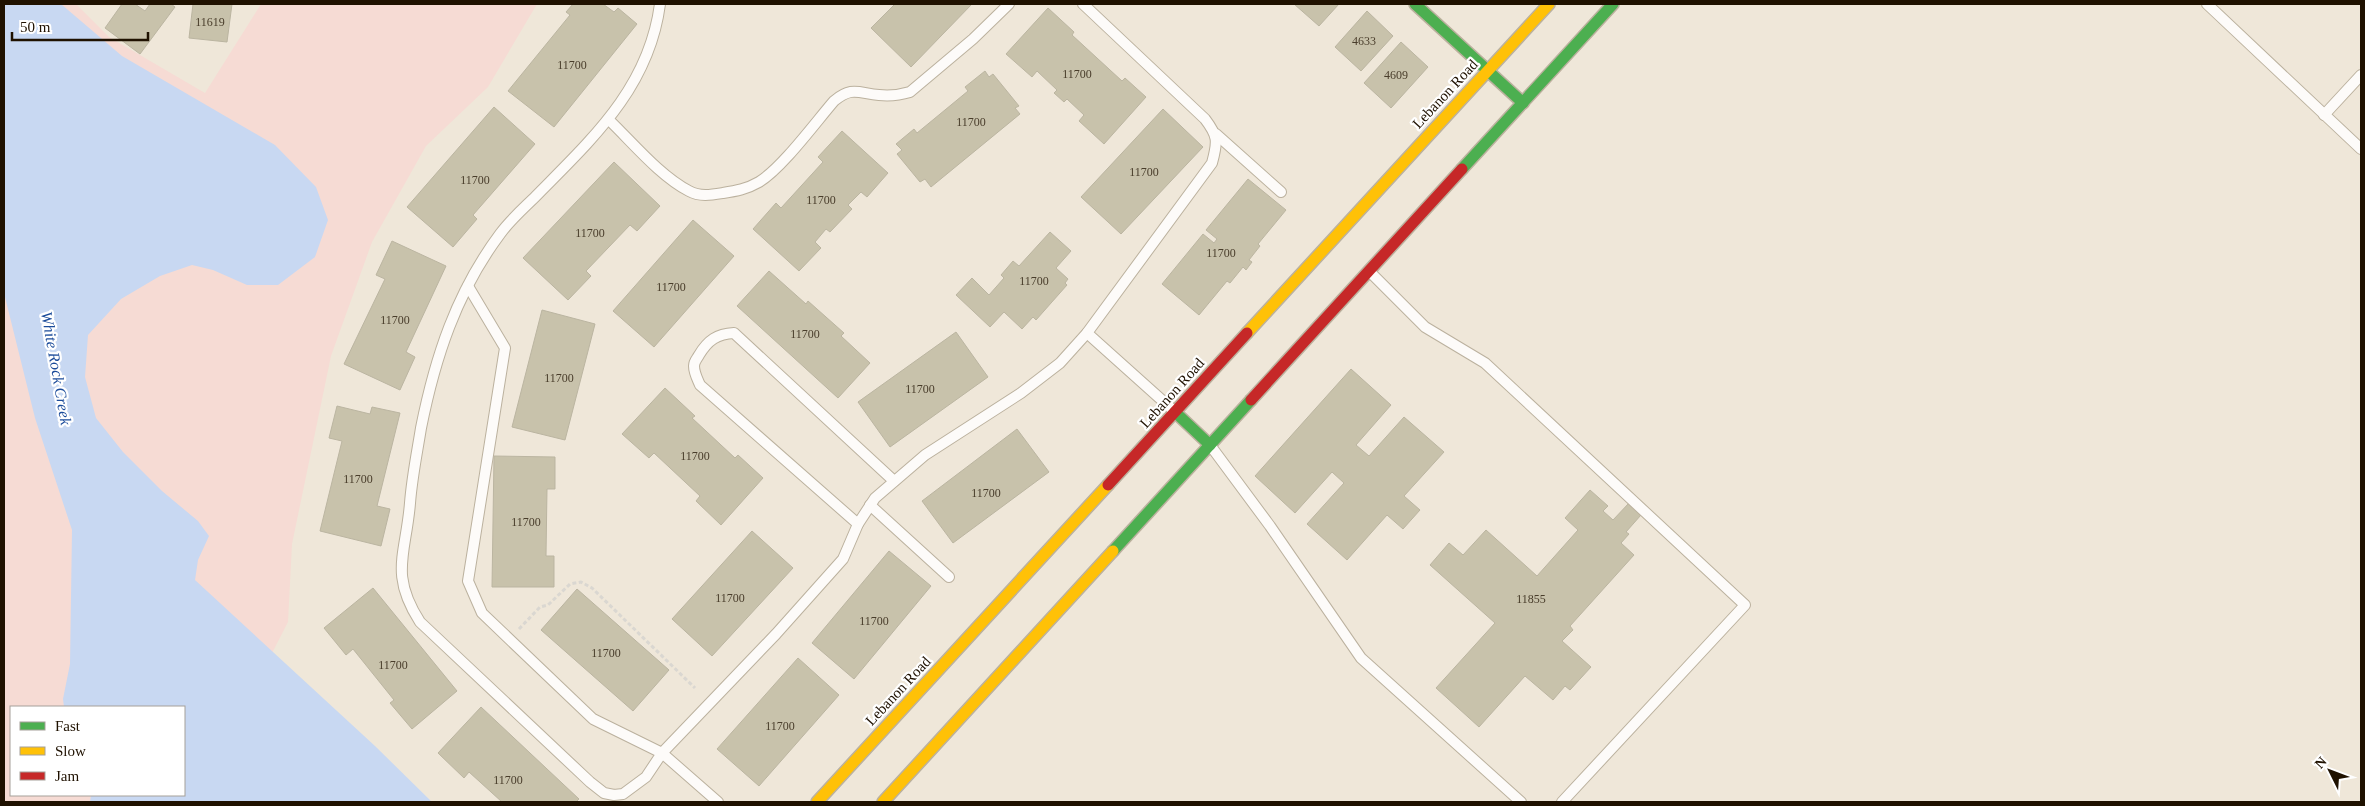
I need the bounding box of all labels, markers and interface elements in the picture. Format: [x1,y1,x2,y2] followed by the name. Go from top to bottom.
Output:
[12,10,149,42] scale bar
[195,15,225,29] house number: 11619
[20,19,51,35] text: 50 m
[1352,34,1376,48] house number: 4633
[1409,56,1481,132] street label: Lebanon Road
[557,58,587,72] house number: 11700
[1062,67,1092,81] house number: 11700
[1384,68,1408,82] house number: 4609
[956,115,986,129] house number: 11700
[1129,165,1159,179] house number: 11700
[460,173,490,187] house number: 11700
[806,193,836,207] house number: 11700
[575,226,605,240] house number: 11700
[1206,246,1236,260] house number: 11700
[1019,274,1049,288] house number: 11700
[656,280,686,294] house number: 11700
[38,310,75,427] water label: White Rock Creek
[380,313,410,327] house number: 11700
[790,327,820,341] house number: 11700
[1137,355,1208,431] street label: Lebanon Road
[544,371,574,385] house number: 11700
[905,382,935,396] house number: 11700
[680,449,710,463] house number: 11700
[343,472,373,486] house number: 11700
[971,486,1001,500] house number: 11700
[511,515,541,529] house number: 11700
[715,591,745,605] house number: 11700
[1516,592,1546,606] house number: 11855
[859,614,889,628] house number: 11700
[591,646,621,660] house number: 11700
[862,653,934,729] street label: Lebanon Road
[378,658,408,672] house number: 11700
[10,706,185,796] legend
[55,718,81,734] text: Fast
[765,719,795,733] house number: 11700
[55,743,86,759] text: Slow
[2305,746,2355,796] north arrow
[2312,754,2330,771] text: N
[55,768,79,784] text: Jam
[493,773,523,787] house number: 11700

